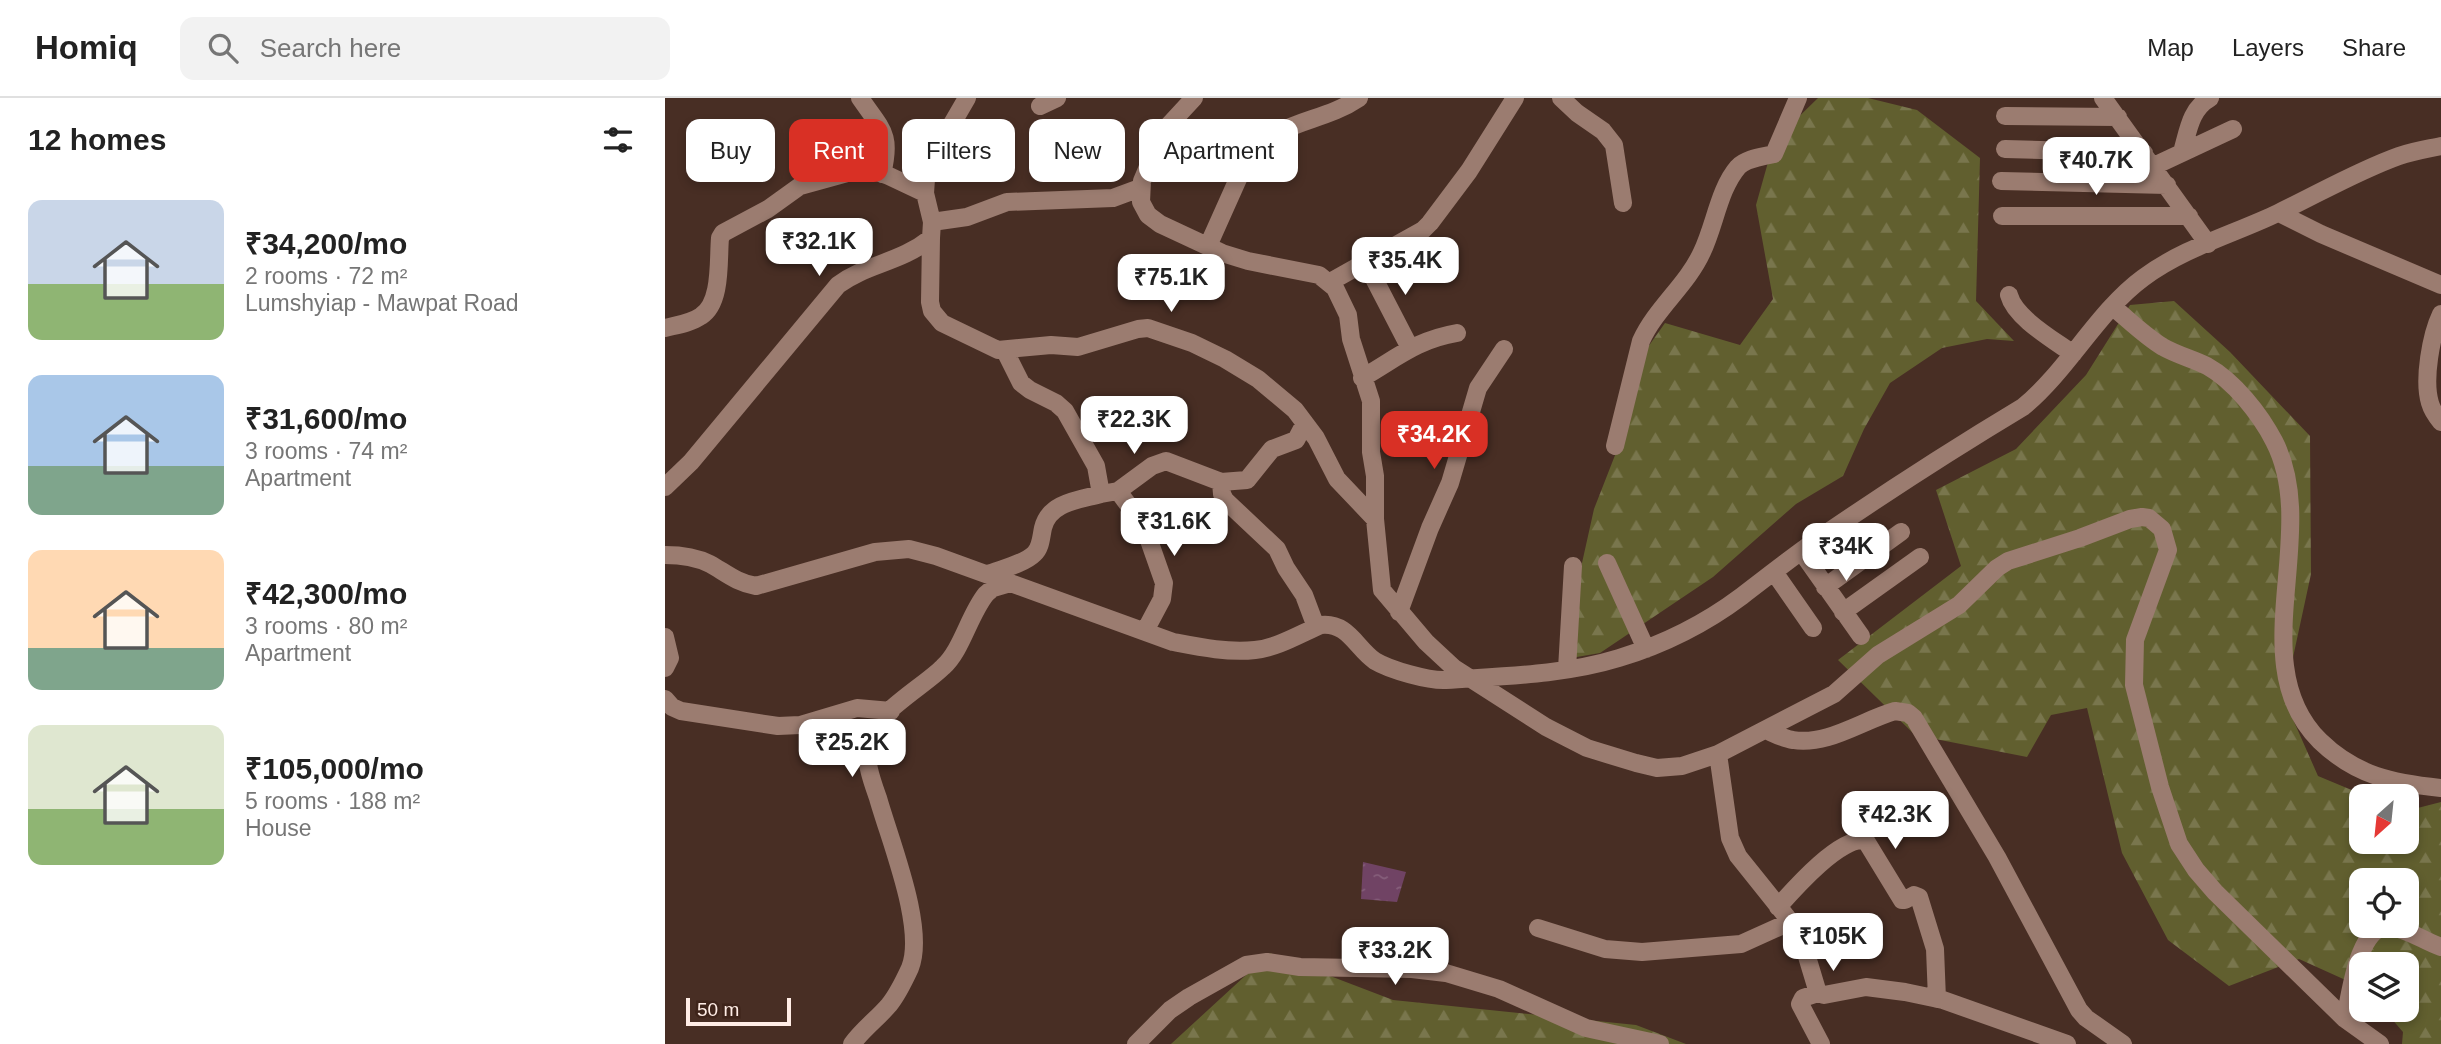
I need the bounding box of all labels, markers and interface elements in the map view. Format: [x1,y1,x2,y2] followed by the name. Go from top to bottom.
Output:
[180,17,670,80] search box
[35,29,138,66] text: Homiq
[204,29,242,67] icon: search
[260,33,401,63] text: Search here
[2147,34,2194,61] text: Map
[2232,34,2304,61] text: Layers
[2342,34,2406,61] text: Share
[686,119,775,182] chip: Buy
[789,119,888,182] chip: Rent
[902,119,1015,182] chip: Filters
[1029,119,1125,182] chip: New
[1139,119,1298,182] chip: Apartment
[599,121,637,159] icon: filters
[28,123,166,156] text: 12 homes
[2039,138,2153,197] pin: ₹40.7K
[2059,147,2133,173] text: ₹40.7K
[762,218,876,278] pin: ₹32.1K
[245,227,407,260] text: ₹34,200/mo
[84,228,168,312] icon: home
[782,228,856,254] text: ₹32.1K
[1348,238,1462,297] pin: ₹35.4K
[1368,247,1442,273] text: ₹35.4K
[1114,254,1228,314] pin: ₹75.1K
[245,263,407,289] text: 2 rooms · 72 m²
[1134,264,1208,290] text: ₹75.1K
[245,290,519,316] text: Lumshyiap - Mawpat Road
[1077,396,1191,456] pin: ₹22.3K
[245,402,407,435] text: ₹31,600/mo
[84,403,168,487] icon: home
[1097,406,1171,432] text: ₹22.3K
[1377,412,1491,471] pin: ₹34.2K
[1397,421,1471,447] text: ₹34.2K
[245,438,407,464] text: 3 rooms · 74 m²
[245,465,351,491] text: Apartment
[1117,498,1231,558] pin: ₹31.6K
[1137,508,1211,534] text: ₹31.6K
[1805,524,1887,583] pin: ₹34K
[1818,533,1874,559] text: ₹34K
[245,577,407,610] text: ₹42,300/mo
[84,578,168,662] icon: home
[245,613,407,639] text: 3 rooms · 80 m²
[245,640,351,666] text: Apartment
[795,720,909,779] pin: ₹25.2K
[815,729,889,755] text: ₹25.2K
[245,752,424,785] text: ₹105,000/mo
[84,753,168,837] icon: home
[2349,784,2419,854] north arrow
[2349,784,2419,1022] map controls
[245,788,420,814] text: 5 rooms · 188 m²
[1838,792,1952,851] pin: ₹42.3K
[1858,801,1932,827] text: ₹42.3K
[245,815,311,841] text: House
[2349,868,2419,938] button: locate
[1784,914,1882,973] pin: ₹105K
[1799,923,1867,949] text: ₹105K
[1338,928,1452,987] pin: ₹33.2K
[1358,937,1432,963] text: ₹33.2K
[2349,952,2419,1022] button: layers
[686,995,791,1027] scale bar
[697,999,739,1020] text: 50 m

